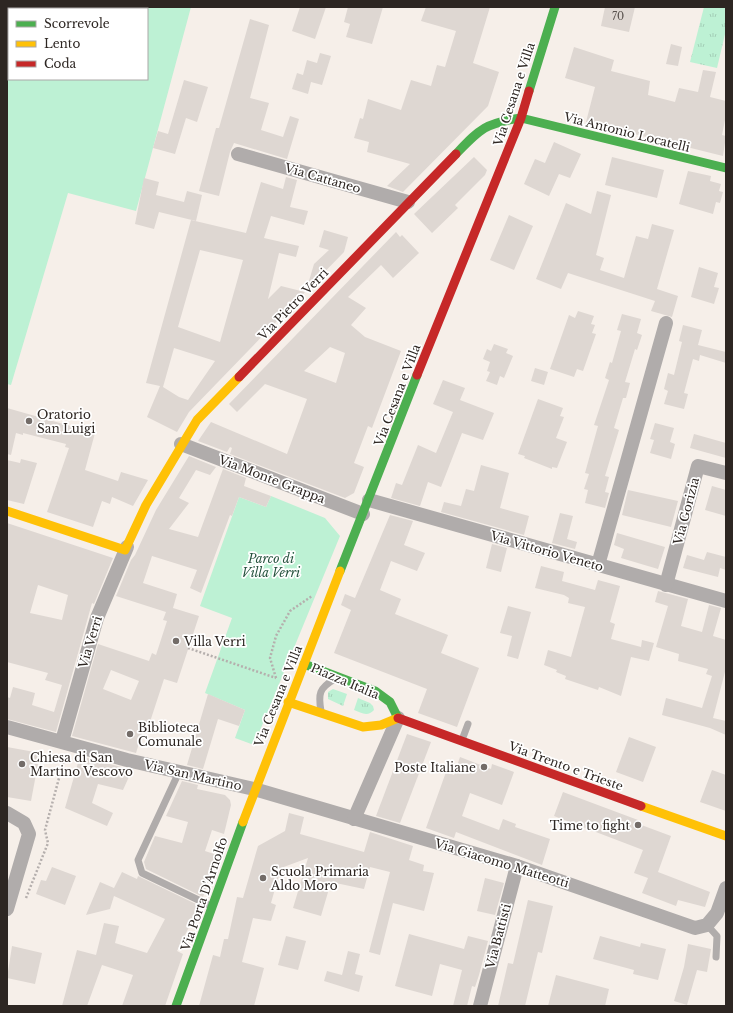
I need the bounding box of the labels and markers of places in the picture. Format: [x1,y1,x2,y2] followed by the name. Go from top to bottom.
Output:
[37,407,95,436] place label: Oratorio San Luigi
[24,416,34,426] marker: Oratorio San Luigi
[183,634,245,649] place label: Villa Verri
[171,636,181,646] marker: Villa Verri
[138,720,202,749] place label: Biblioteca Comunale
[125,729,135,739] marker: Biblioteca Comunale
[30,750,133,779] place label: Chiesa di San Martino Vescovo
[17,759,27,769] marker: Chiesa di San Martino Vescovo
[394,760,476,775] place label: Poste Italiane
[479,762,489,772] marker: Poste Italiane
[550,818,630,833] place label: Time to fight
[633,820,643,830] marker: Time to fight
[270,864,369,893] place label: Scuola Primaria Aldo Moro
[258,873,268,883] marker: Scuola Primaria Aldo Moro

